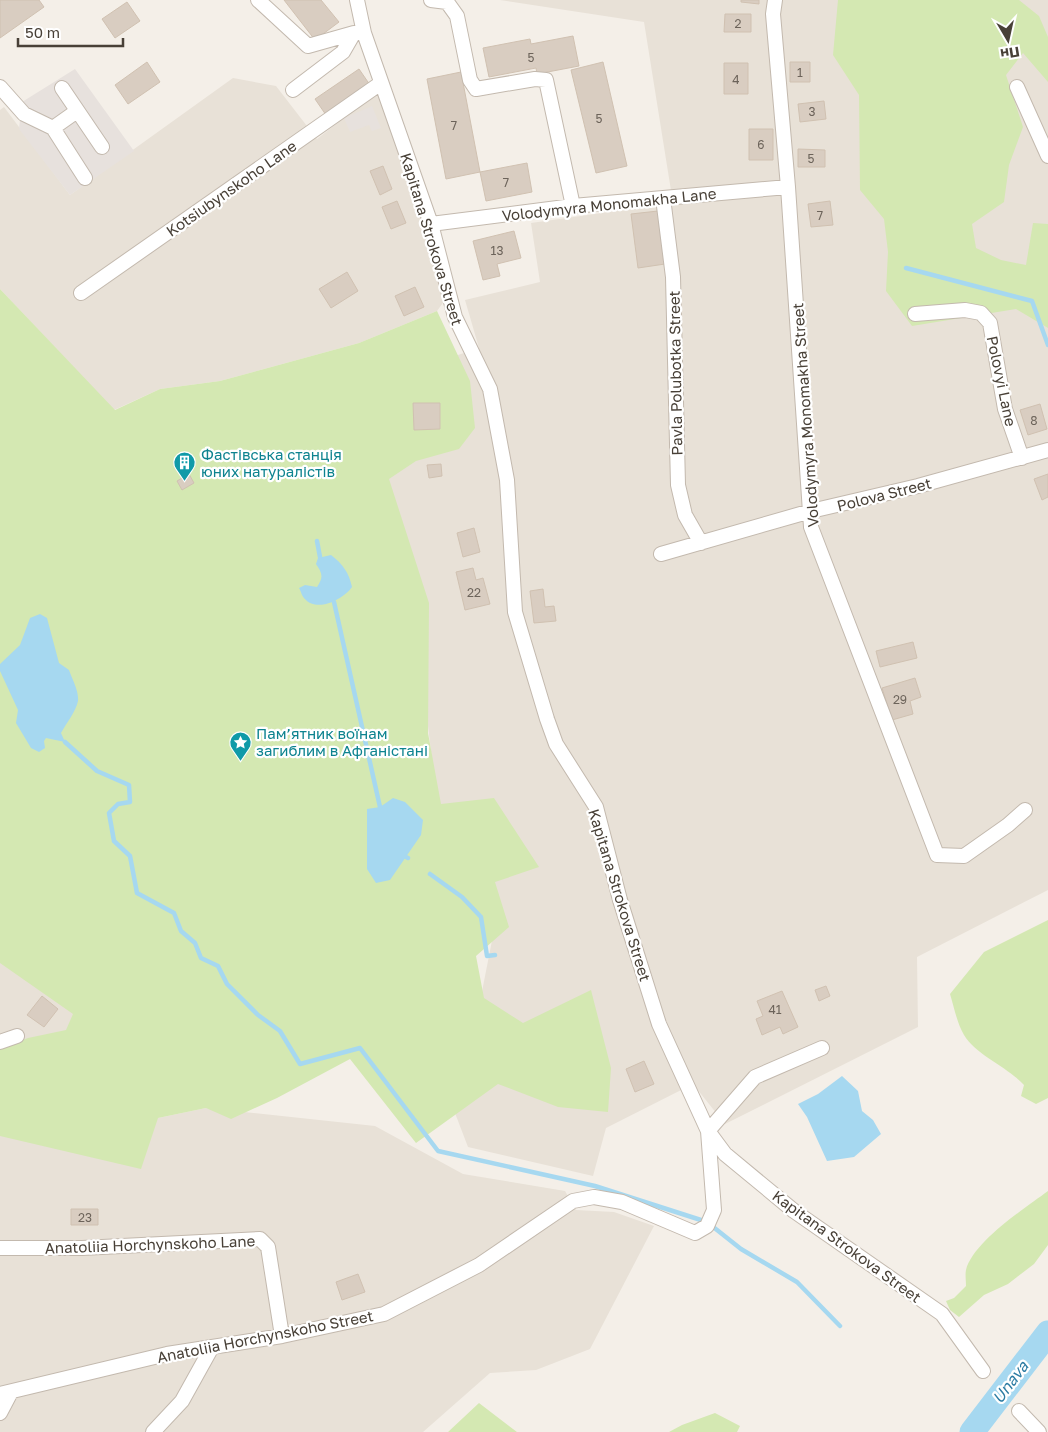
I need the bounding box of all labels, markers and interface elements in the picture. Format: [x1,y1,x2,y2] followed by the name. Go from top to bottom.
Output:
[18,15,122,47] scale bar
[983,15,1033,65] north arrow
[735,16,742,31] house number: 2
[25,23,60,41] text: 50 m
[999,43,1021,63] text: Пн
[528,50,535,65] house number: 5
[797,65,803,80] house number: 1
[732,72,740,87] house number: 4
[808,104,816,119] house number: 3
[596,111,603,126] house number: 5
[451,118,457,133] house number: 7
[162,136,300,240] street label: Kotsiubynskoho Lane
[757,137,765,152] house number: 6
[397,151,467,327] street label: Kapitana Strokova Street
[808,151,815,166] house number: 5
[503,175,509,190] house number: 7
[501,184,717,224] street label: Volodymyra Monomakha Lane
[817,208,823,223] house number: 7
[491,243,503,258] house number: 13
[665,290,685,456] street label: Pavla Polubotka Street
[788,302,822,528] street label: Volodymyra Monomakha Street
[984,334,1020,428] street label: Polovyi Lane
[1030,413,1038,428] house number: 8
[201,445,342,480] place label: Фастівська станція юних натуралістів
[173,451,197,482] building icon: Фастівська станція юних натуралістів
[835,474,933,514] street label: Polova Street
[467,585,481,600] house number: 22
[893,692,907,707] house number: 29
[256,724,428,759] place label: Пам’ятник воїнам загиблим в Афганістані
[228,730,252,761] place icon: Пам’ятник воїнам загиблим в Афганістані
[585,807,655,983] street label: Kapitana Strokova Street
[768,1002,782,1017] house number: 41
[769,1186,925,1306] street label: Kapitana Strokova Street
[78,1210,92,1225] house number: 23
[44,1231,256,1257] street label: Anatoliia Horchynskoho Lane
[155,1306,375,1366] street label: Anatoliia Horchynskoho Street
[988,1356,1033,1407] water label: Unava

